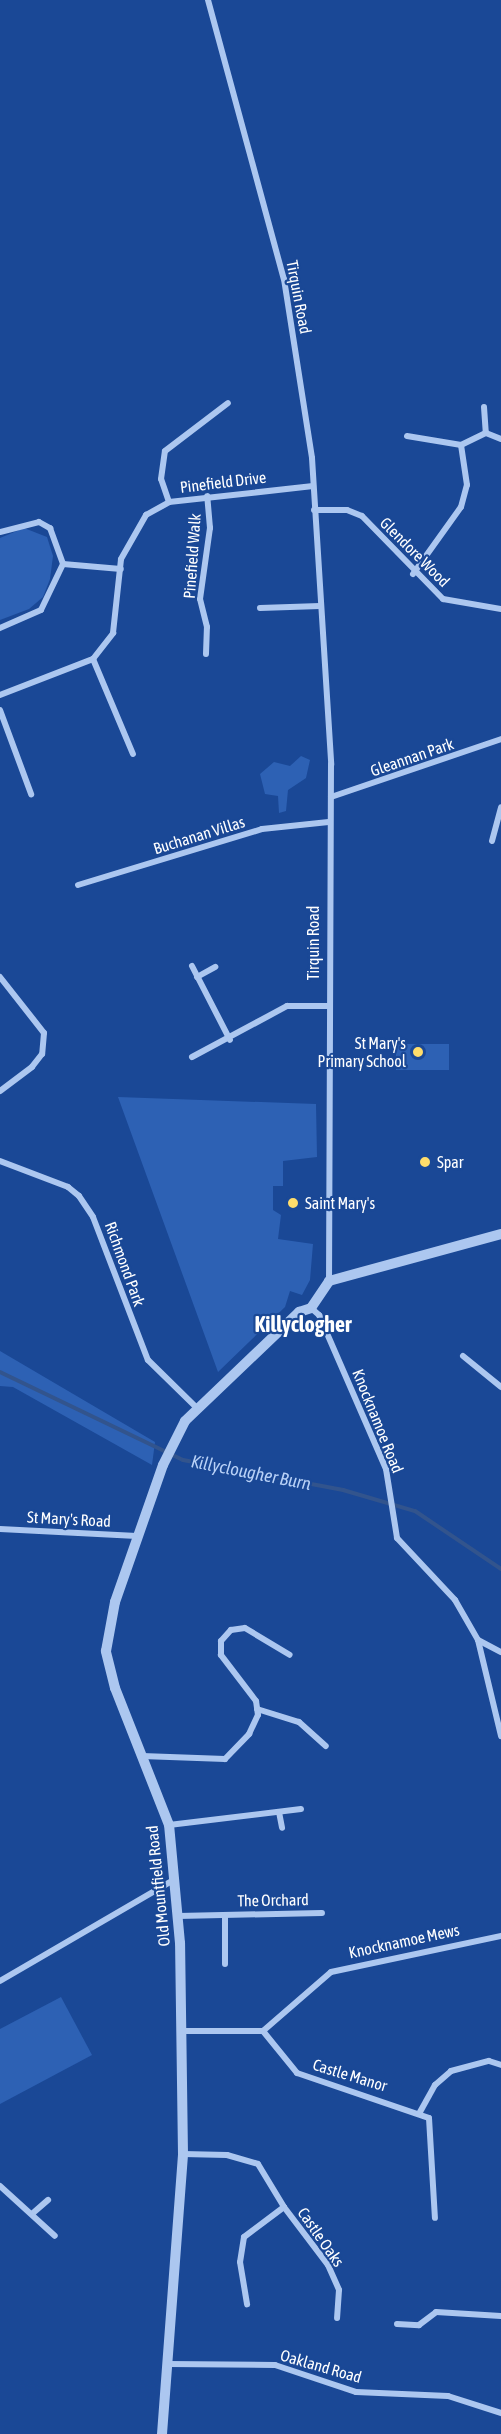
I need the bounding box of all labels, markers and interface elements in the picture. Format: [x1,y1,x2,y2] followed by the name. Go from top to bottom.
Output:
[282,259,316,335] street label: Tirquin Road
[179,467,267,497] street label: Pinefield Drive
[179,513,205,599] street label: Pinefield Walk
[376,513,454,591] street label: Glendore Wood
[368,734,456,780] street label: Gleannan Park
[151,812,247,858] street label: Buchanan Villas
[303,906,323,980] street label: Tirquin Road
[318,1033,406,1071] place label: St Mary's Primary School
[411,1045,425,1059] marker: St Mary's Primary School
[437,1152,463,1172] place label: Spar
[418,1155,432,1169] marker: Spar
[305,1193,375,1213] place label: Saint Mary's
[286,1196,300,1210] marker: Saint Mary's
[101,1219,149,1309] street label: Richmond Park
[255,1312,351,1338] district label: Killyclogher
[348,1366,408,1476] street label: Knocknamoe Road
[189,1451,313,1495] water label: Killyclougher Burn
[27,1507,111,1531] street label: St Mary's Road
[142,1825,174,1947] street label: Old Mountfield Road
[237,1890,309,1910] street label: The Orchard
[347,1920,461,1962] street label: Knocknamoe Mews
[311,2055,389,2095] street label: Castle Manor
[294,2204,348,2270] street label: Castle Oaks
[278,2345,364,2387] street label: Oakland Road

